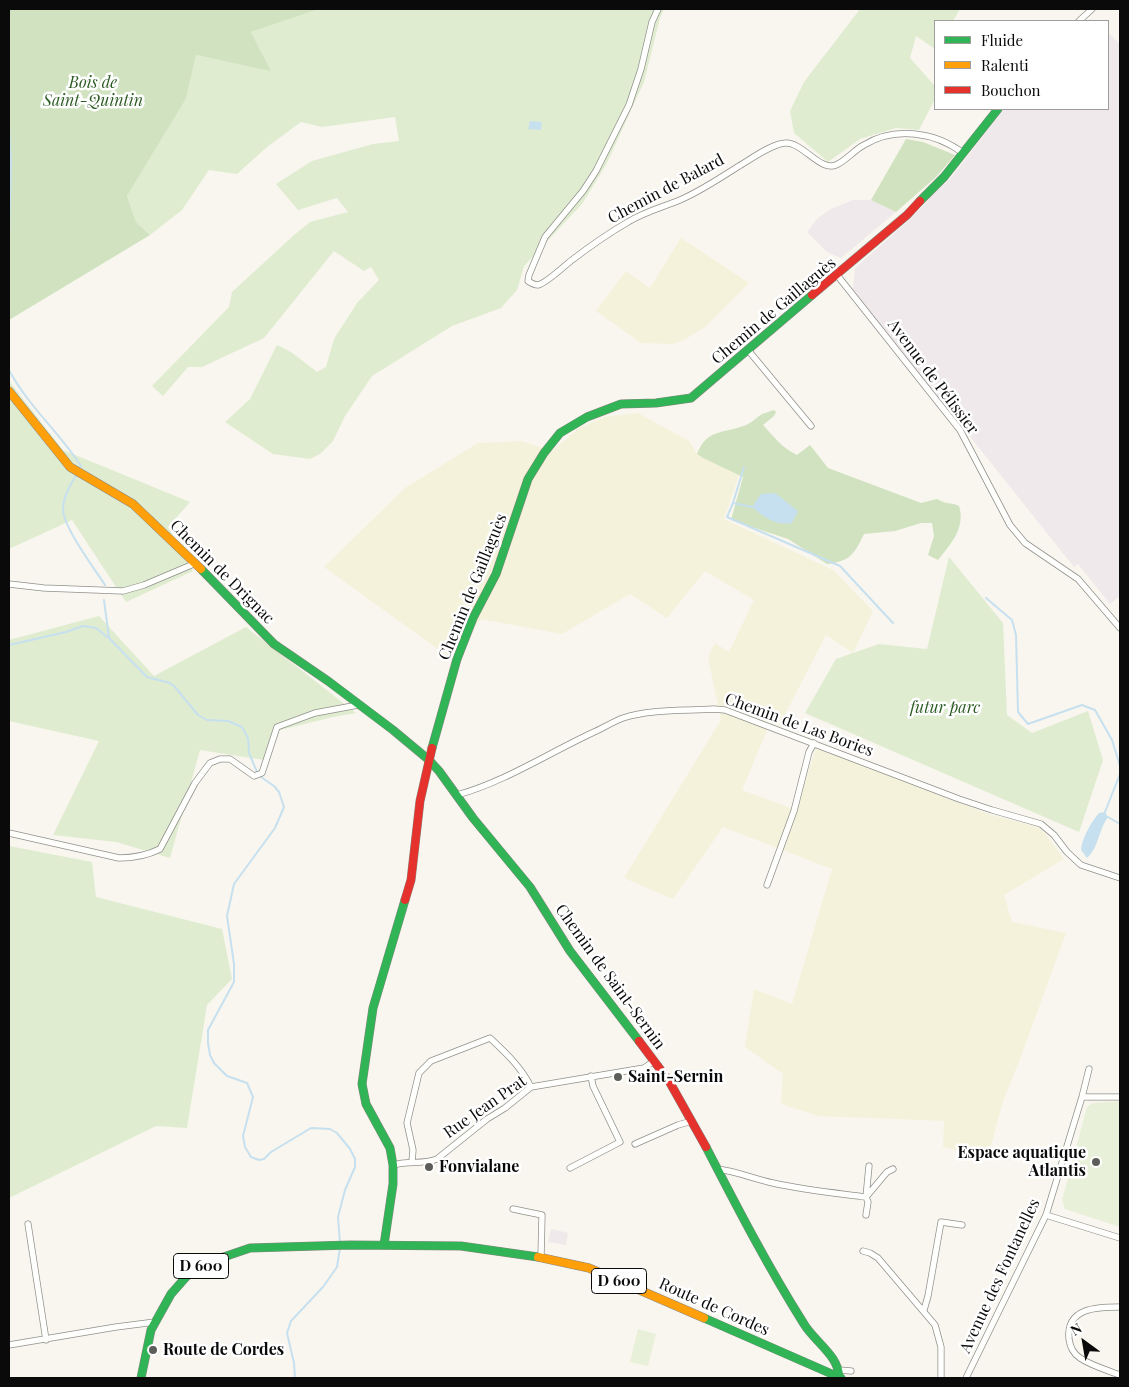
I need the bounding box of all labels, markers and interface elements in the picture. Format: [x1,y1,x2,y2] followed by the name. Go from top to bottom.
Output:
[934,20,1109,110] legend
[981,30,1023,50] text: Fluide
[981,55,1029,75] text: Ralenti
[43,73,143,111] park label: Bois de Saint-Quintin
[981,80,1041,100] text: Bouchon
[605,150,727,228] street label: Chemin de Balard
[708,253,840,369] street label: Chemin de Gaillaguès
[884,316,982,438] street label: Avenue de Pélissier
[435,511,511,663] street label: Chemin de Gaillaguès
[166,516,278,628] street label: Chemin de Drignac
[722,689,876,761] street label: Chemin de Las Bories
[910,698,980,718] park label: futur parc
[551,901,669,1053] street label: Chemin de Saint-Sernin
[628,1067,723,1087] place label: Saint-Sernin
[440,1071,530,1143] street label: Rue Jean Prat
[612,1071,624,1083] marker: Saint-Sernin
[957,1143,1086,1181] place label: Espace aquatique Atlantis
[1090,1156,1102,1168] marker: Espace aquatique Atlantis
[439,1157,519,1177] place label: Fonvialane
[423,1161,435,1173] marker: Fonvialane
[956,1196,1044,1356] street label: Avenue des Fontanelles
[174,1254,228,1278] road number: D 600
[592,1268,646,1294] road number: D 600
[656,1274,772,1340] street label: Route de Cordes
[1059,1317,1109,1367] north arrow
[1066,1318,1085,1340] text: N
[163,1340,284,1360] place label: Route de Cordes
[147,1344,159,1356] marker: Route de Cordes

